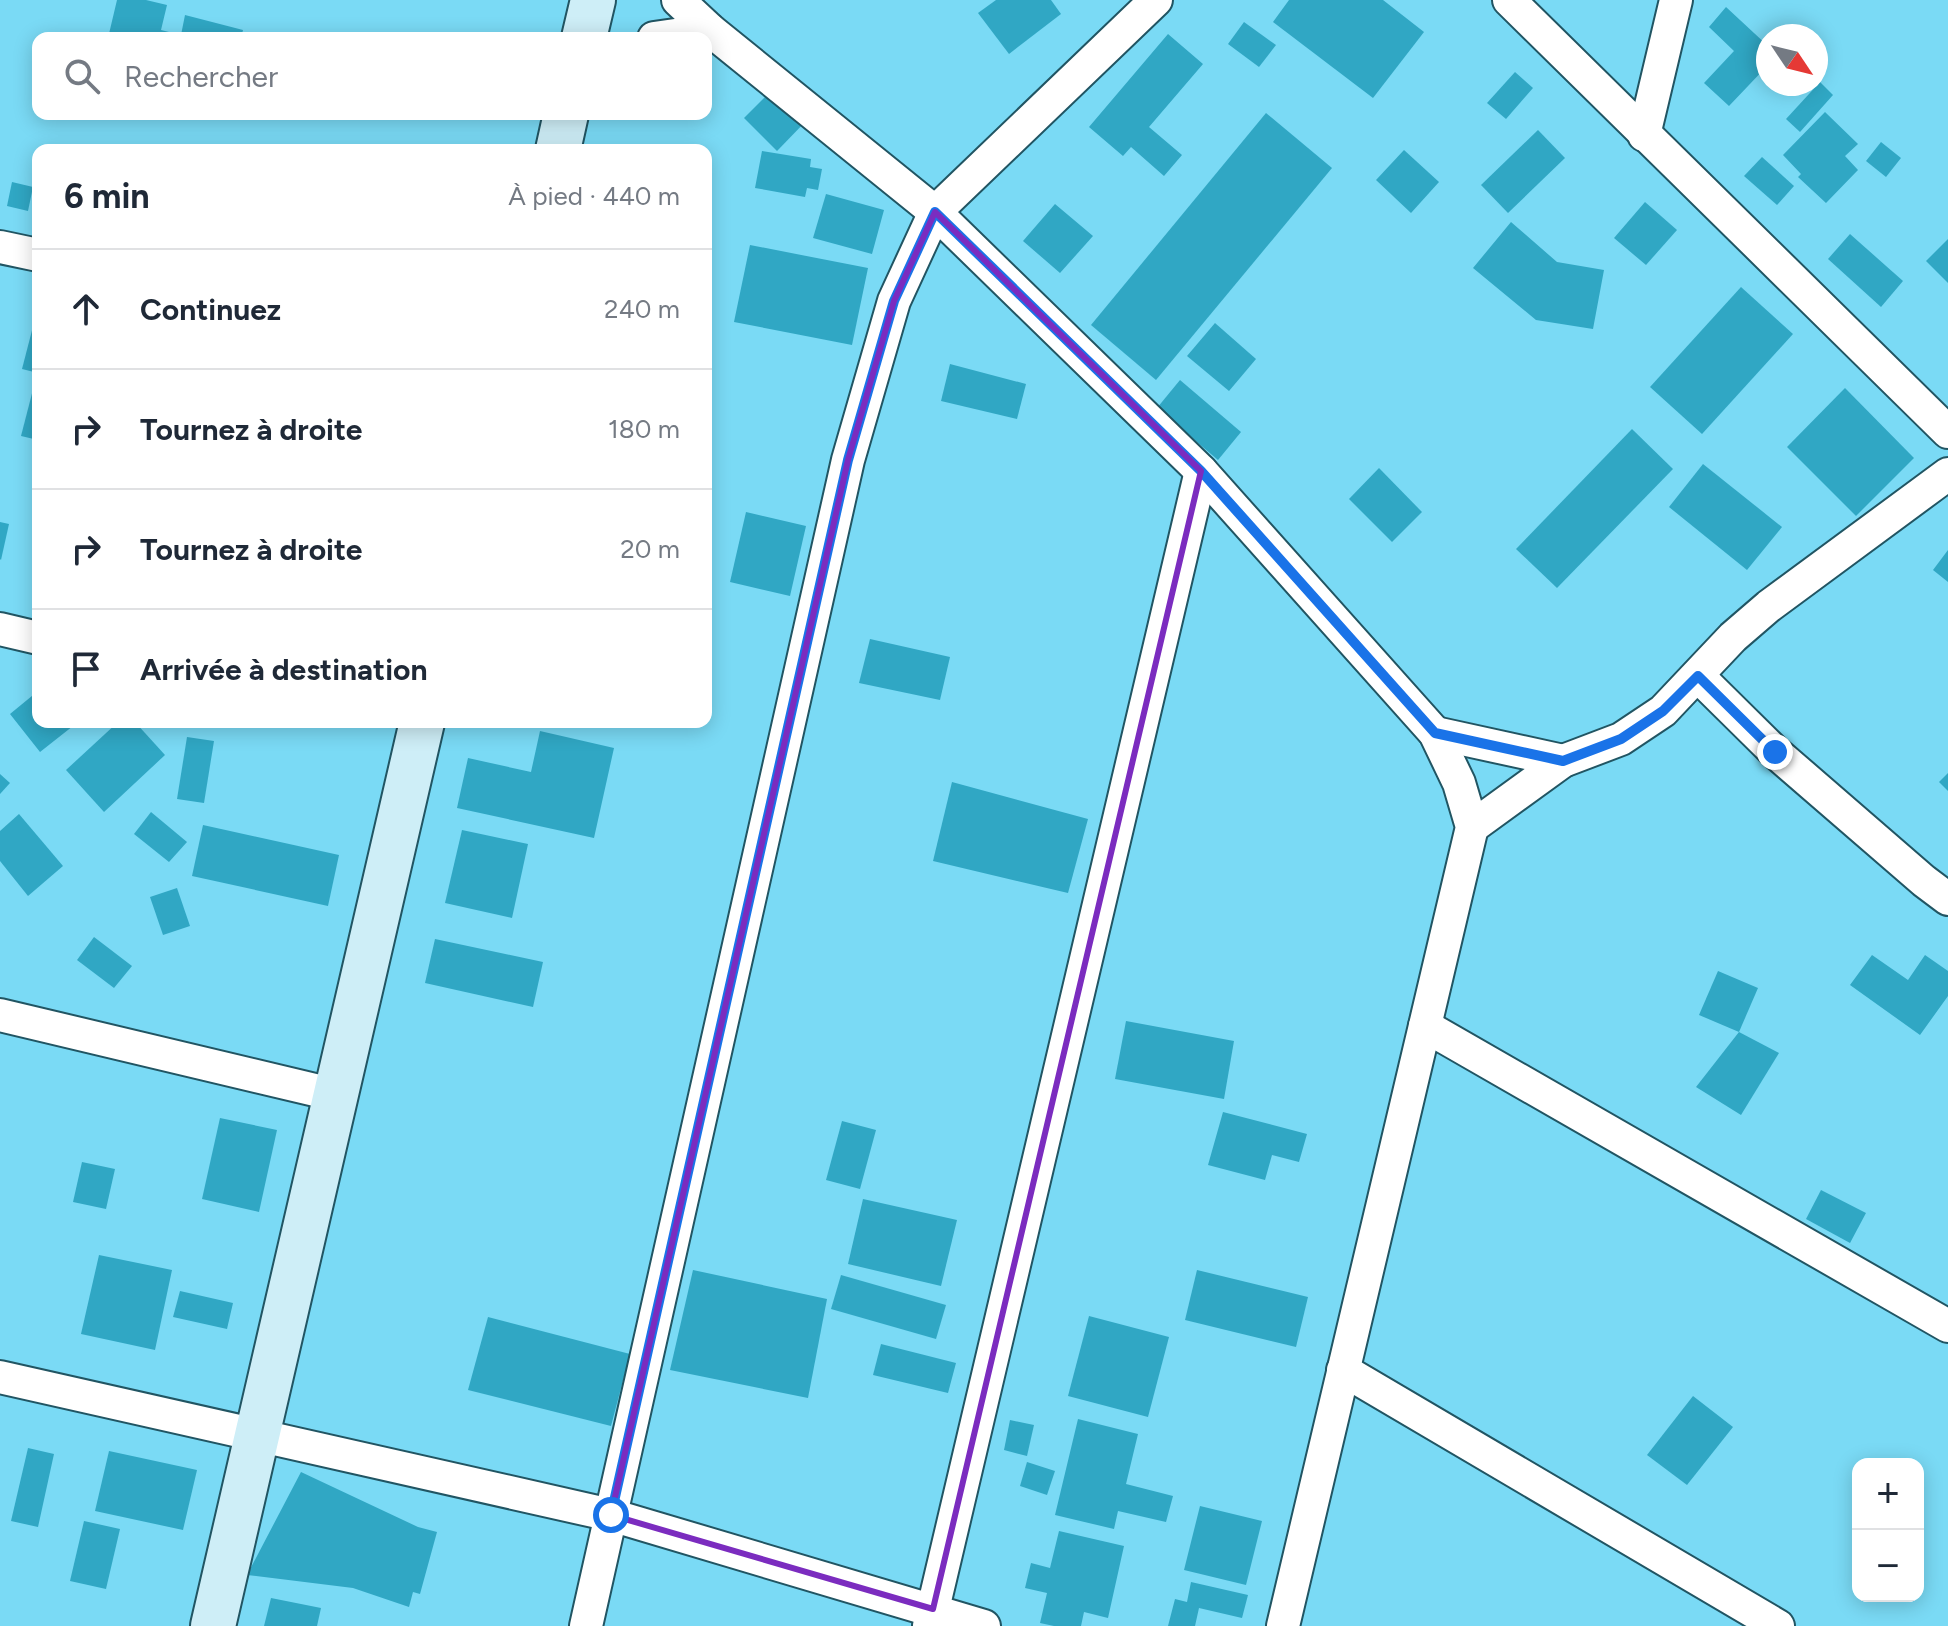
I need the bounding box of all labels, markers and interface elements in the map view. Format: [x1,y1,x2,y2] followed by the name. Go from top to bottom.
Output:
[1756,24,1828,96] north arrow
[32,32,712,120] search box
[60,54,104,98] icon: search
[124,58,278,95] text: Rechercher
[64,176,150,217] text: 6 min
[508,180,680,212] text: À pied · 440 m
[64,287,108,331] icon: ahead
[140,291,281,328] text: Continuez
[604,293,680,325] text: 240 m
[64,407,108,451] icon: right
[140,411,362,448] text: Tournez à droite
[608,413,680,445] text: 180 m
[64,527,108,571] icon: right
[140,531,362,568] text: Tournez à droite
[620,533,680,565] text: 20 m
[64,647,108,691] icon: arrive
[140,651,427,688] text: Arrivée à destination
[1757,734,1793,770] route end
[1852,1458,1924,1602] map controls
[1852,1458,1924,1530] button: +
[593,1497,629,1533] route start
[1852,1530,1924,1602] button: −

